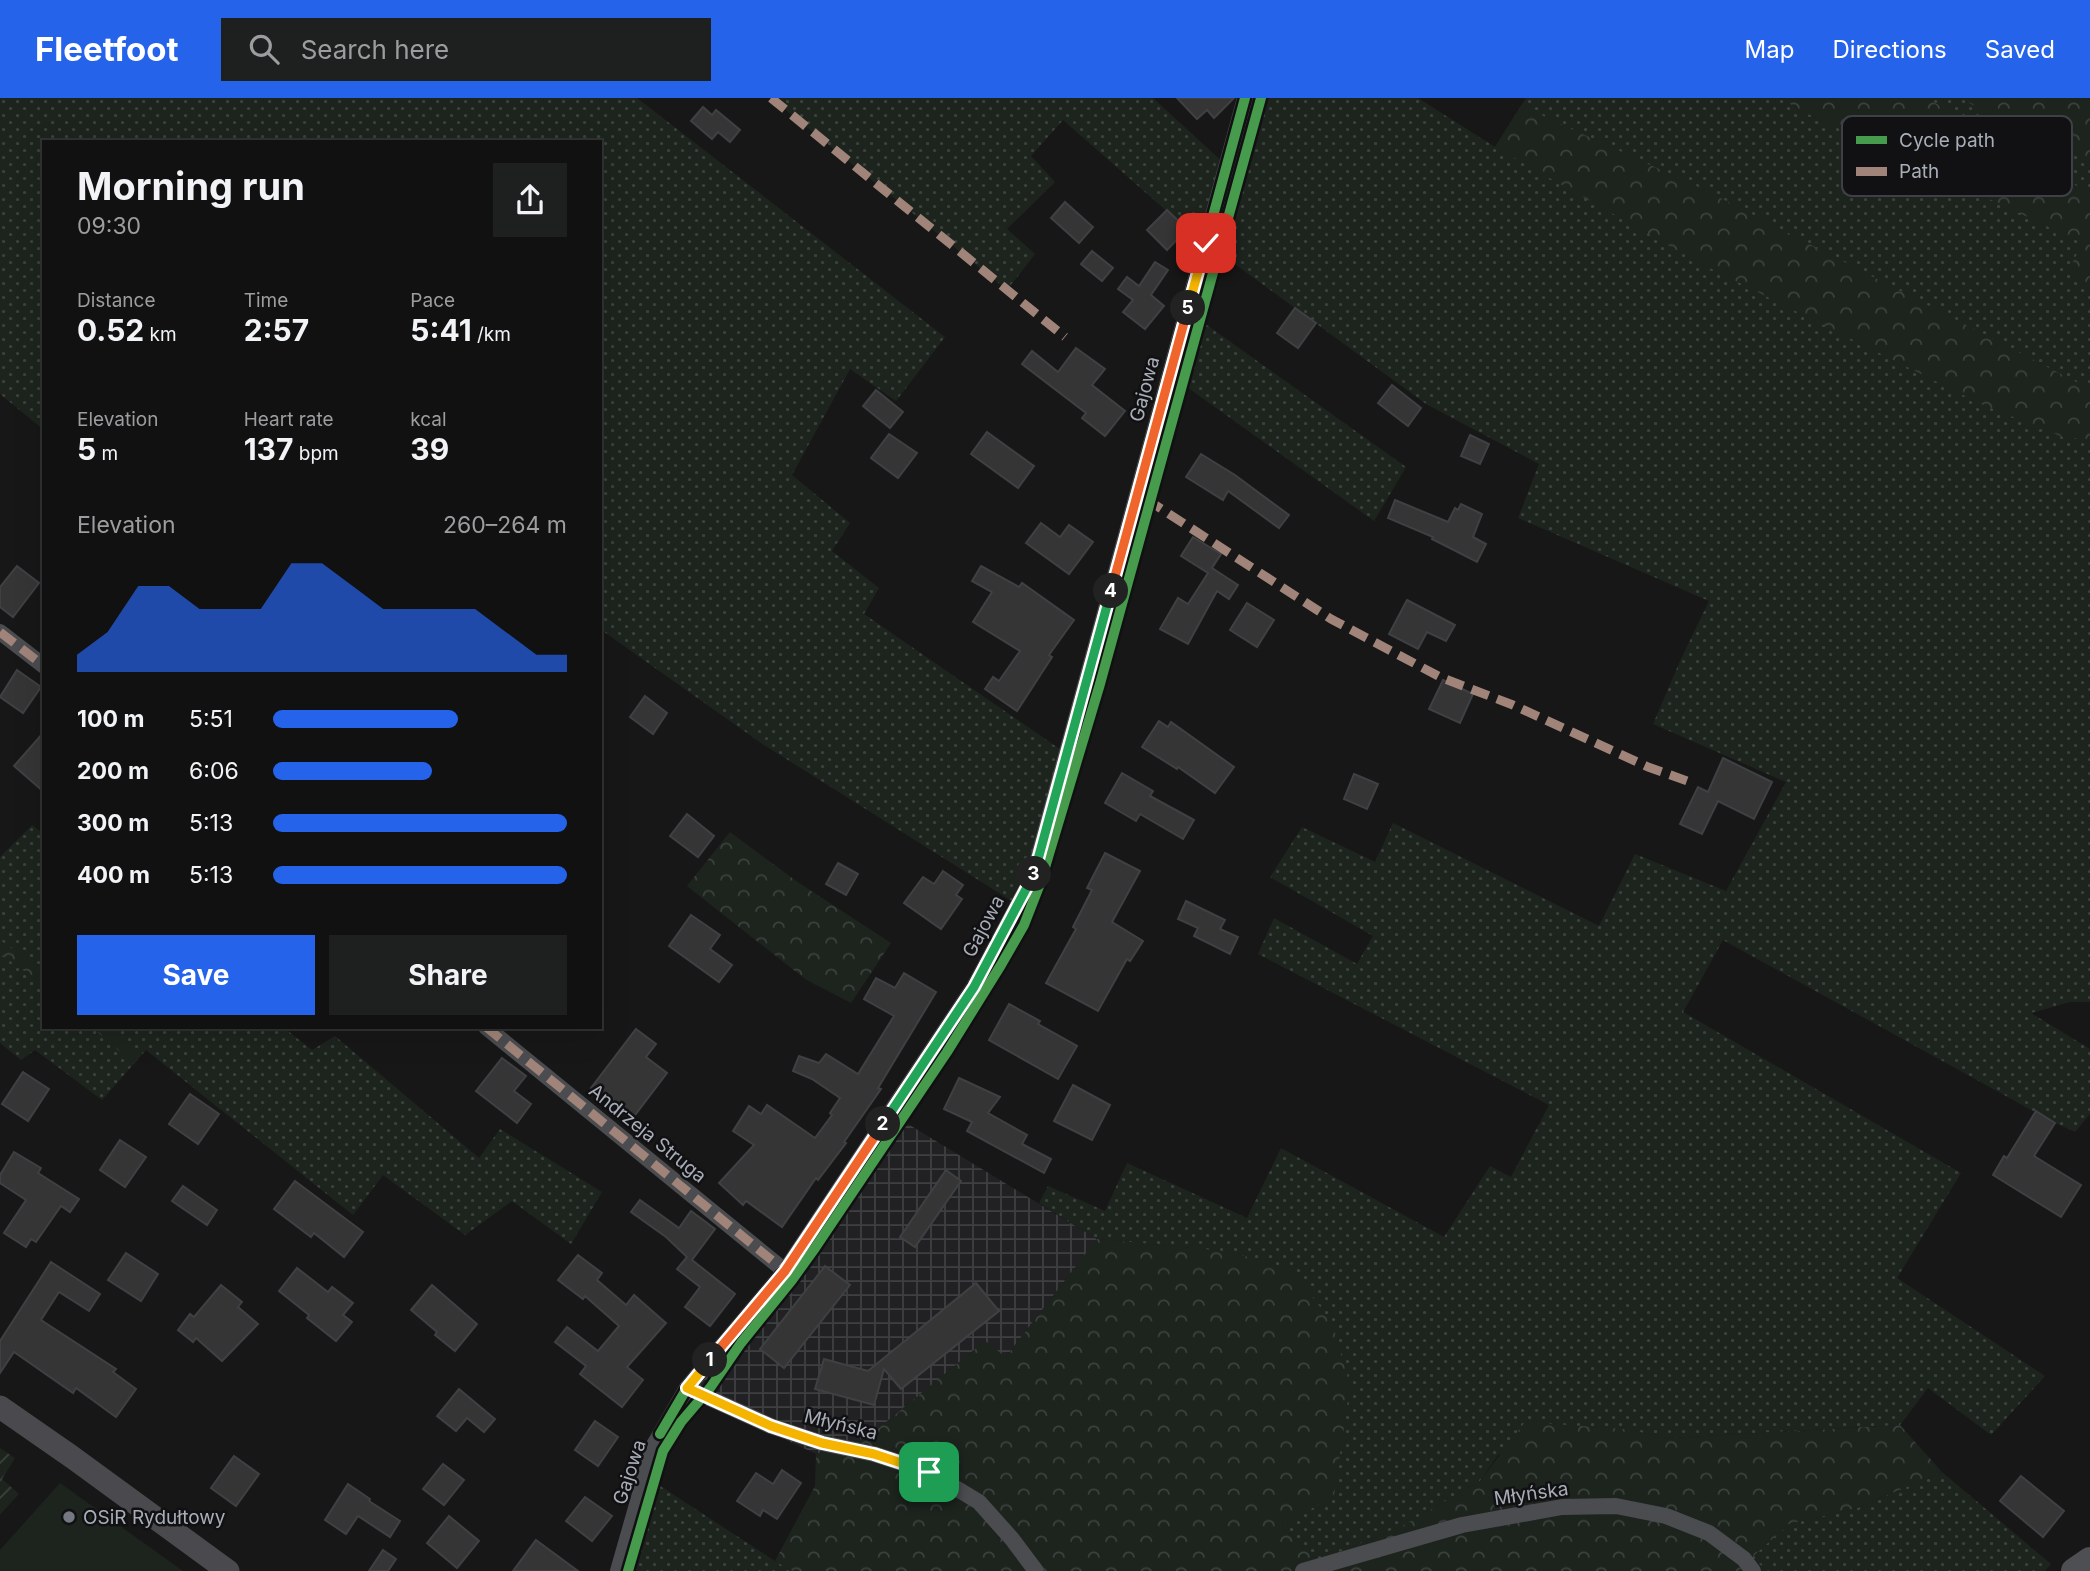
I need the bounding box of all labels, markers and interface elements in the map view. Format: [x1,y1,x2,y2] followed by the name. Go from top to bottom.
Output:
[221,18,711,81] search box
[35,29,179,69] text: Fleetfoot
[245,30,283,68] icon: search
[301,34,449,65] text: Search here
[1745,35,1794,64] text: Map
[1832,35,1947,64] text: Directions
[1985,35,2055,64] text: Saved
[1842,116,2072,196] legend
[1899,129,1995,152] text: Cycle path
[1899,160,1939,183] text: Path
[77,163,305,209] text: Morning run
[493,163,567,237] button: share
[77,212,141,240] text: 09:30
[1176,213,1236,273] pin
[1187,224,1225,262] icon: check
[77,289,155,312] text: Distance
[244,289,288,312] text: Time
[410,289,455,312] text: Pace
[1170,290,1206,326] pin: 5
[1181,296,1194,319] text: 5
[77,312,144,348] text: 0.52
[244,312,309,348] text: 2:57
[410,312,472,348] text: 5:41
[144,323,177,346] text: km
[472,323,511,346] text: /km
[1125,354,1164,424] street label: Gajowa
[77,408,158,431] text: Elevation
[244,408,334,431] text: Heart rate
[410,408,447,431] text: kcal
[77,431,96,467] text: 5
[244,431,293,467] text: 137
[410,431,449,467] text: 39
[96,442,118,465] text: m
[293,442,339,465] text: bpm
[77,511,176,539] text: Elevation
[443,511,567,539] text: 260–264 m
[1094,574,1128,608] pin: 4
[1104,579,1117,602] text: 4
[77,705,144,733] text: 100 m
[189,705,233,733] text: 5:51
[77,757,149,785] text: 200 m
[189,757,239,785] text: 6:06
[77,809,149,837] text: 300 m
[189,809,233,837] text: 5:13
[1016,856,1052,892] pin: 3
[77,861,150,889] text: 400 m
[189,861,233,889] text: 5:13
[1027,862,1040,885] text: 3
[958,891,1009,961] street label: Gajowa
[77,935,315,1015] button: Save
[329,935,567,1015] button: Share
[584,1079,711,1188] street label: Andrzeja Struga
[866,1107,900,1142] pin: 2
[877,1112,888,1135] text: 2
[692,1342,728,1378] pin: 1
[705,1348,714,1371] text: 1
[802,1404,880,1445] street label: Młyńska
[608,1437,651,1507] street label: Gajowa
[899,1442,959,1502] pin
[910,1453,948,1491] icon: arrive
[1492,1477,1570,1510] street label: Młyńska
[83,1506,226,1529] place label: OSiR Rydułtowy
[61,1509,77,1525] marker: OSiR Rydułtowy

